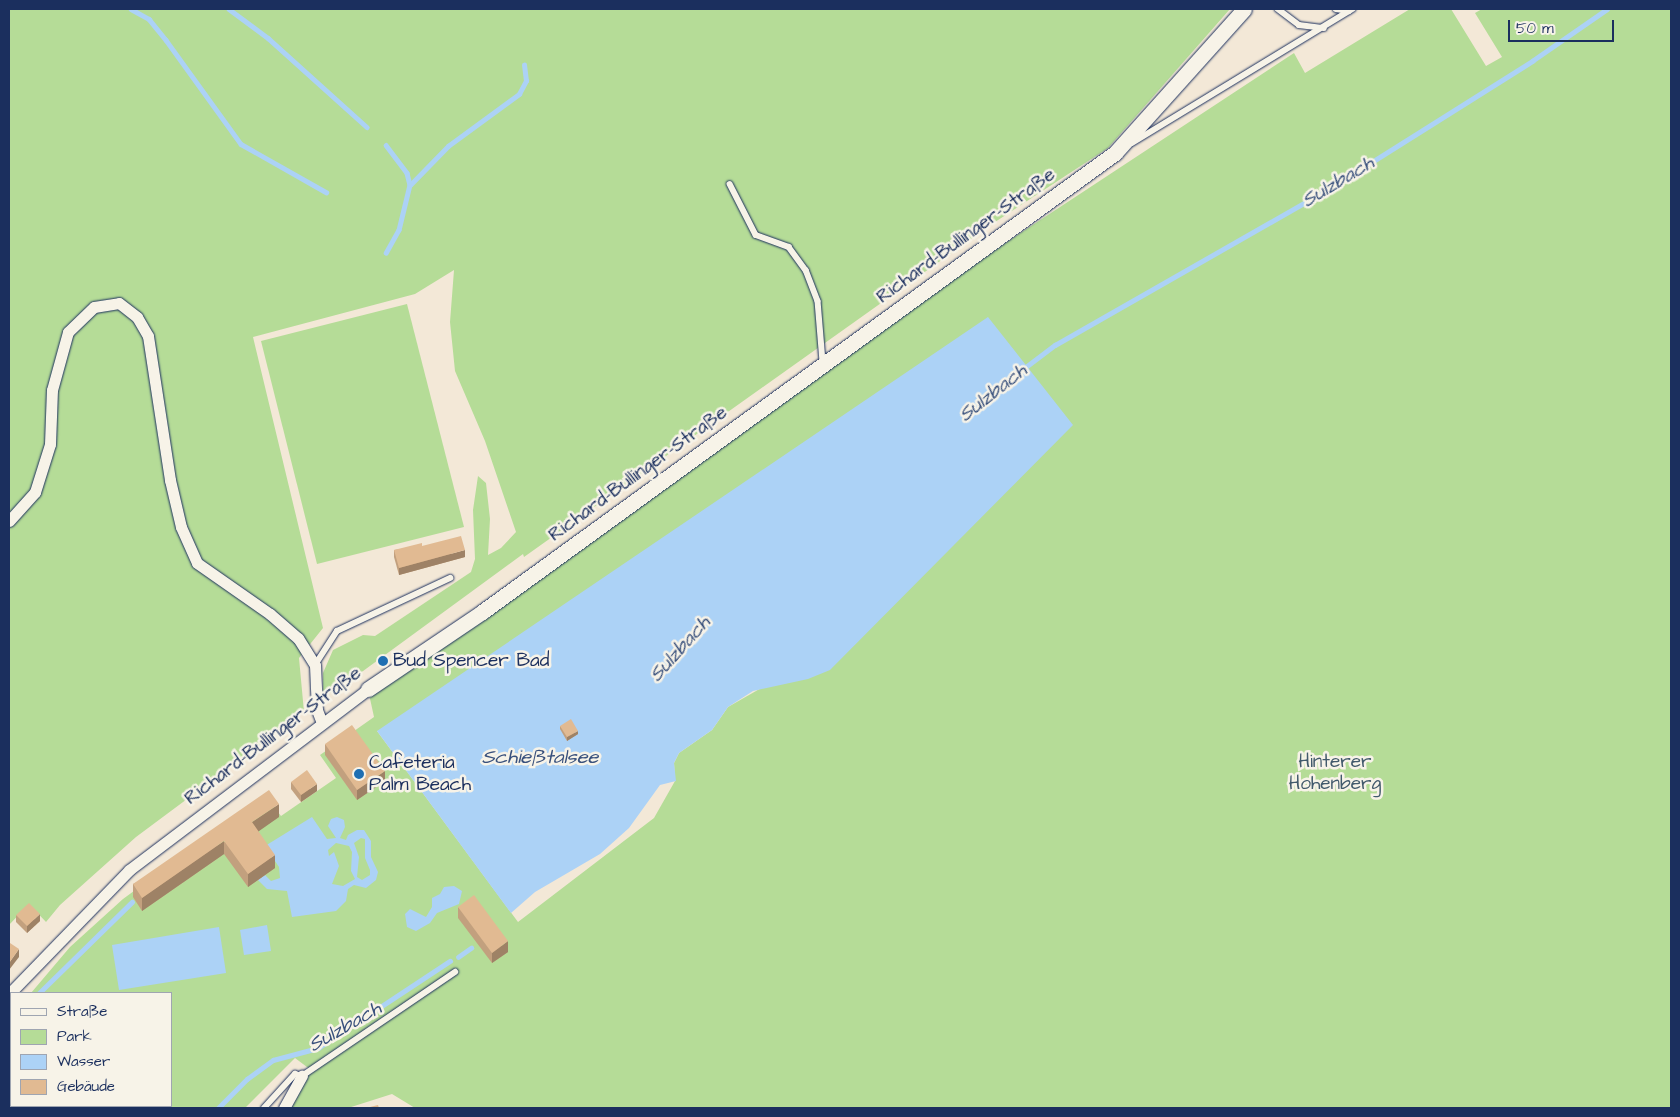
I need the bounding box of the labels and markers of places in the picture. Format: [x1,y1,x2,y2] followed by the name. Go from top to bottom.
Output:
[393,650,549,672] place label: Bud Spencer Bad
[377,655,389,667] marker: Bud Spencer Bad
[369,752,471,796] place label: Cafeteria Palm Beach
[353,768,365,780] marker: Cafeteria Palm Beach

